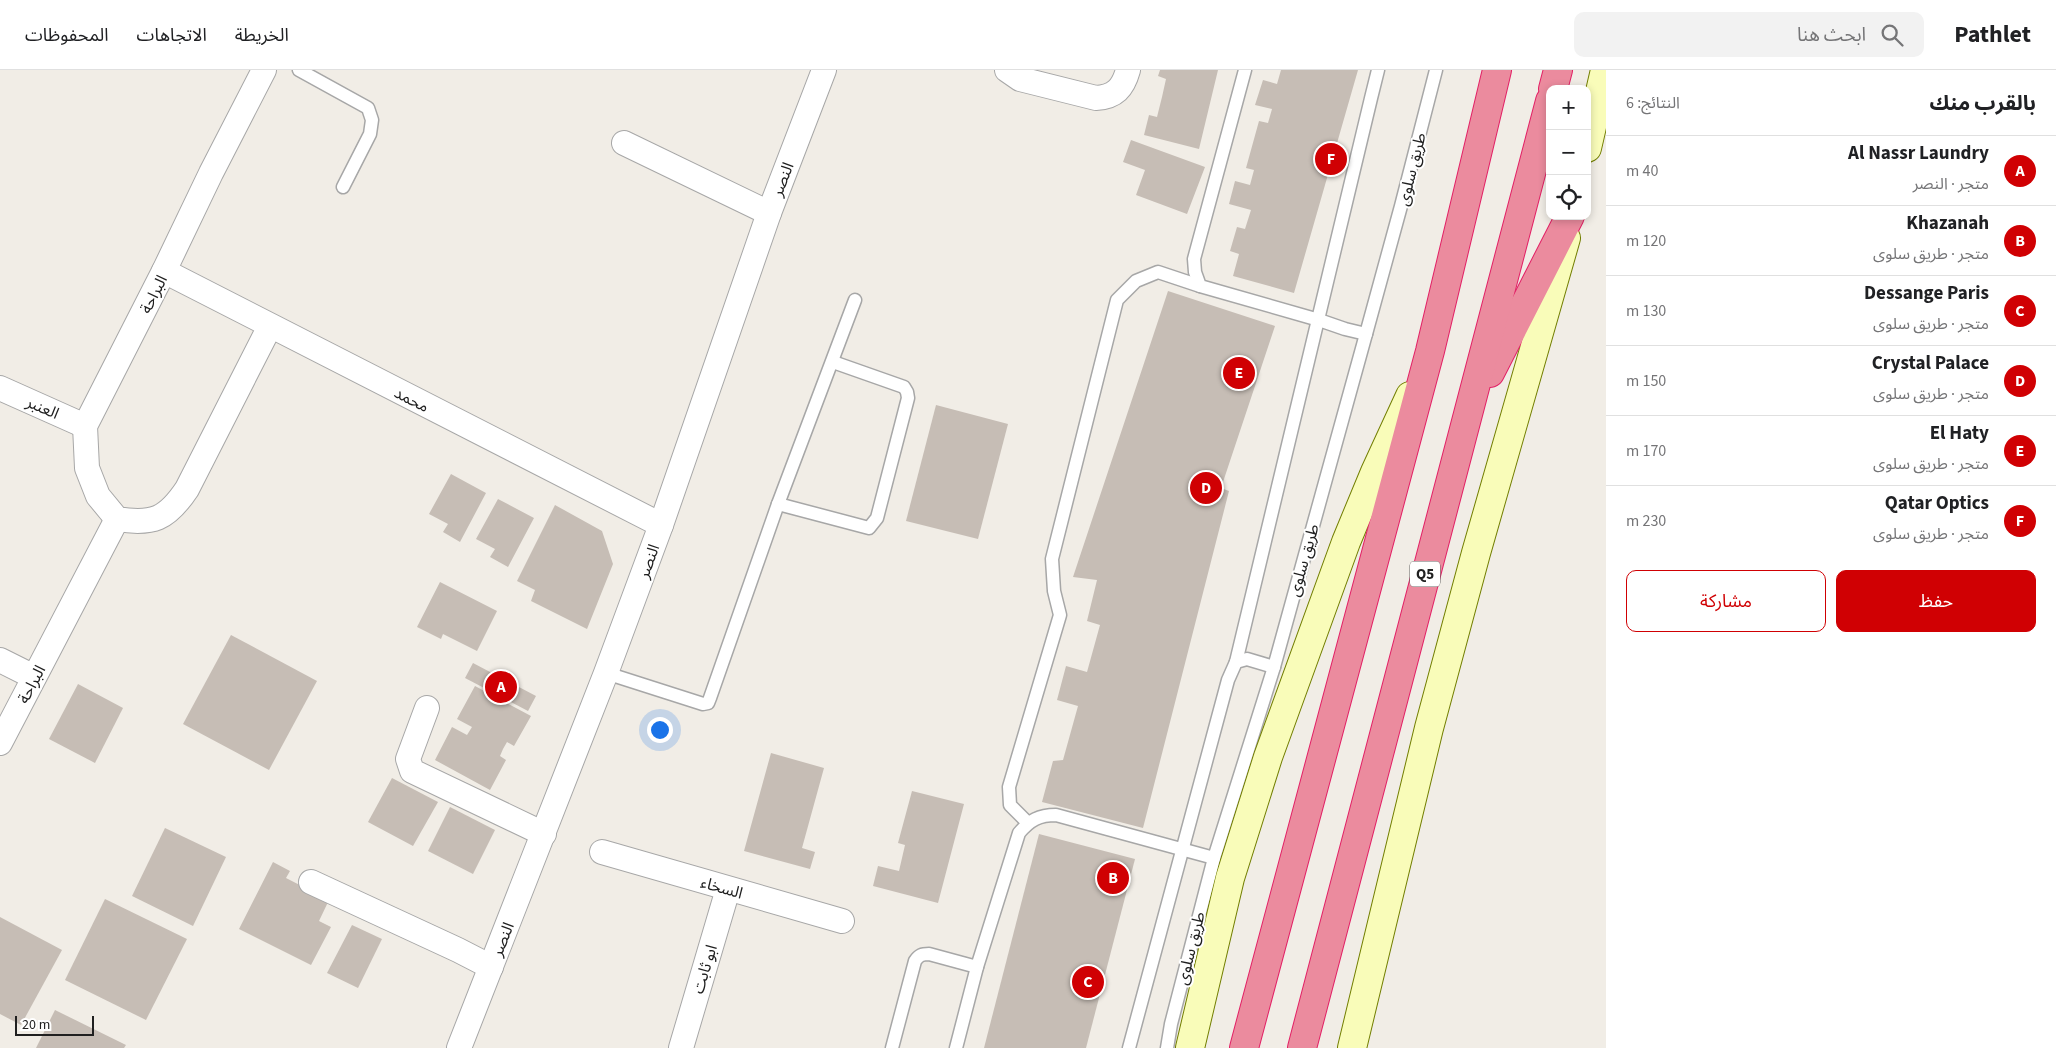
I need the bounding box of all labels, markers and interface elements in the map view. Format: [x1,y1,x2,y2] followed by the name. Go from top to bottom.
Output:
[1574,12,1924,57] search box
[1954,17,2031,52] text: Pathlet
[1878,21,1906,49] icon: search
[1797,22,1866,49] text: ابحث هنا
[25,23,109,48] text: المحفوظات
[137,23,207,48] text: الاتجاهات
[235,23,289,48] text: الخريطة
[1546,85,1591,220] map controls
[1546,85,1591,130] button: +
[1929,88,2036,118] text: بالقرب منك
[1626,92,1680,114] text: النتائج: 6
[1392,130,1432,208] street label: طريق سلوى
[1546,130,1591,175] button: −
[1315,140,1347,178] pin: F
[1848,140,1989,167] text: Al Nassr Laundry
[766,159,799,201] street label: النصر
[1626,160,1658,182] text: 40 m
[2015,160,2025,182] text: A
[1913,173,1989,195] text: متجر · النصر
[1546,175,1591,220] button: locate
[1906,210,1989,237] text: Khazanah
[1626,230,1666,252] text: 120 m
[2015,230,2025,252] text: B
[1873,243,1989,265] text: متجر · طريق سلوى
[135,271,173,317] street label: البراحة
[1864,280,1989,307] text: Dessange Paris
[1626,300,1666,322] text: 130 m
[2015,300,2025,322] text: C
[1873,313,1989,335] text: متجر · طريق سلوى
[1872,350,1989,377] text: Crystal Palace
[1223,354,1255,392] pin: E
[1626,370,1666,392] text: 150 m
[2015,370,2025,392] text: D
[390,382,433,418] street label: محمد
[1873,383,1989,405] text: متجر · طريق سلوى
[22,391,62,425] street label: العنبر
[1930,420,1989,447] text: El Haty
[1626,440,1666,462] text: 170 m
[2016,440,2024,462] text: E
[1873,453,1989,475] text: متجر · طريق سلوى
[1190,469,1222,507] pin: D
[1885,490,1989,517] text: Qatar Optics
[1626,510,1666,532] text: 230 m
[2016,510,2024,532] text: F
[1283,521,1325,599] street label: طريق سلوى
[1873,523,1989,545] text: متجر · طريق سلوى
[632,541,665,582] street label: النصر
[1410,562,1440,586] road number: Q5
[1626,570,1826,632] button: مشاركة
[1836,570,2036,632] button: حفظ
[13,661,51,707] street label: البراحة
[485,668,517,706] pin: A
[647,717,673,743] your location
[1097,859,1129,897] pin: B
[698,871,745,904] street label: السخاء
[1171,909,1211,987] street label: طريق سلوى
[486,919,520,961] street label: النصر
[687,942,723,996] street label: ابو ثابت
[1072,963,1104,1001] pin: C
[15,1013,94,1036] scale bar
[22,1015,50,1035] text: 20 m

